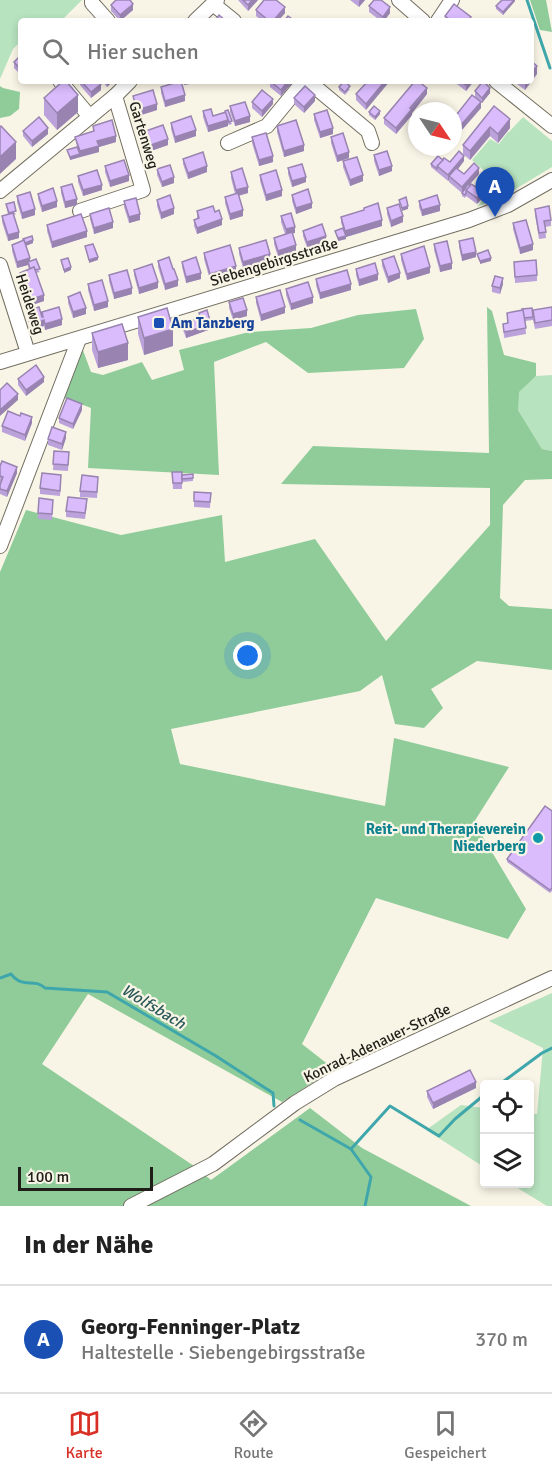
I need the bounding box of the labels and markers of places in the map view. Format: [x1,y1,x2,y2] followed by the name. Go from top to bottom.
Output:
[476,168,514,217] pin: A
[171,314,255,332] place label: Am Tanzberg
[152,316,166,330] marker: Am Tanzberg
[366,820,526,855] place label: Reit- und Therapieverein Niederberg
[531,831,545,845] marker: Reit- und Therapieverein Niederberg

